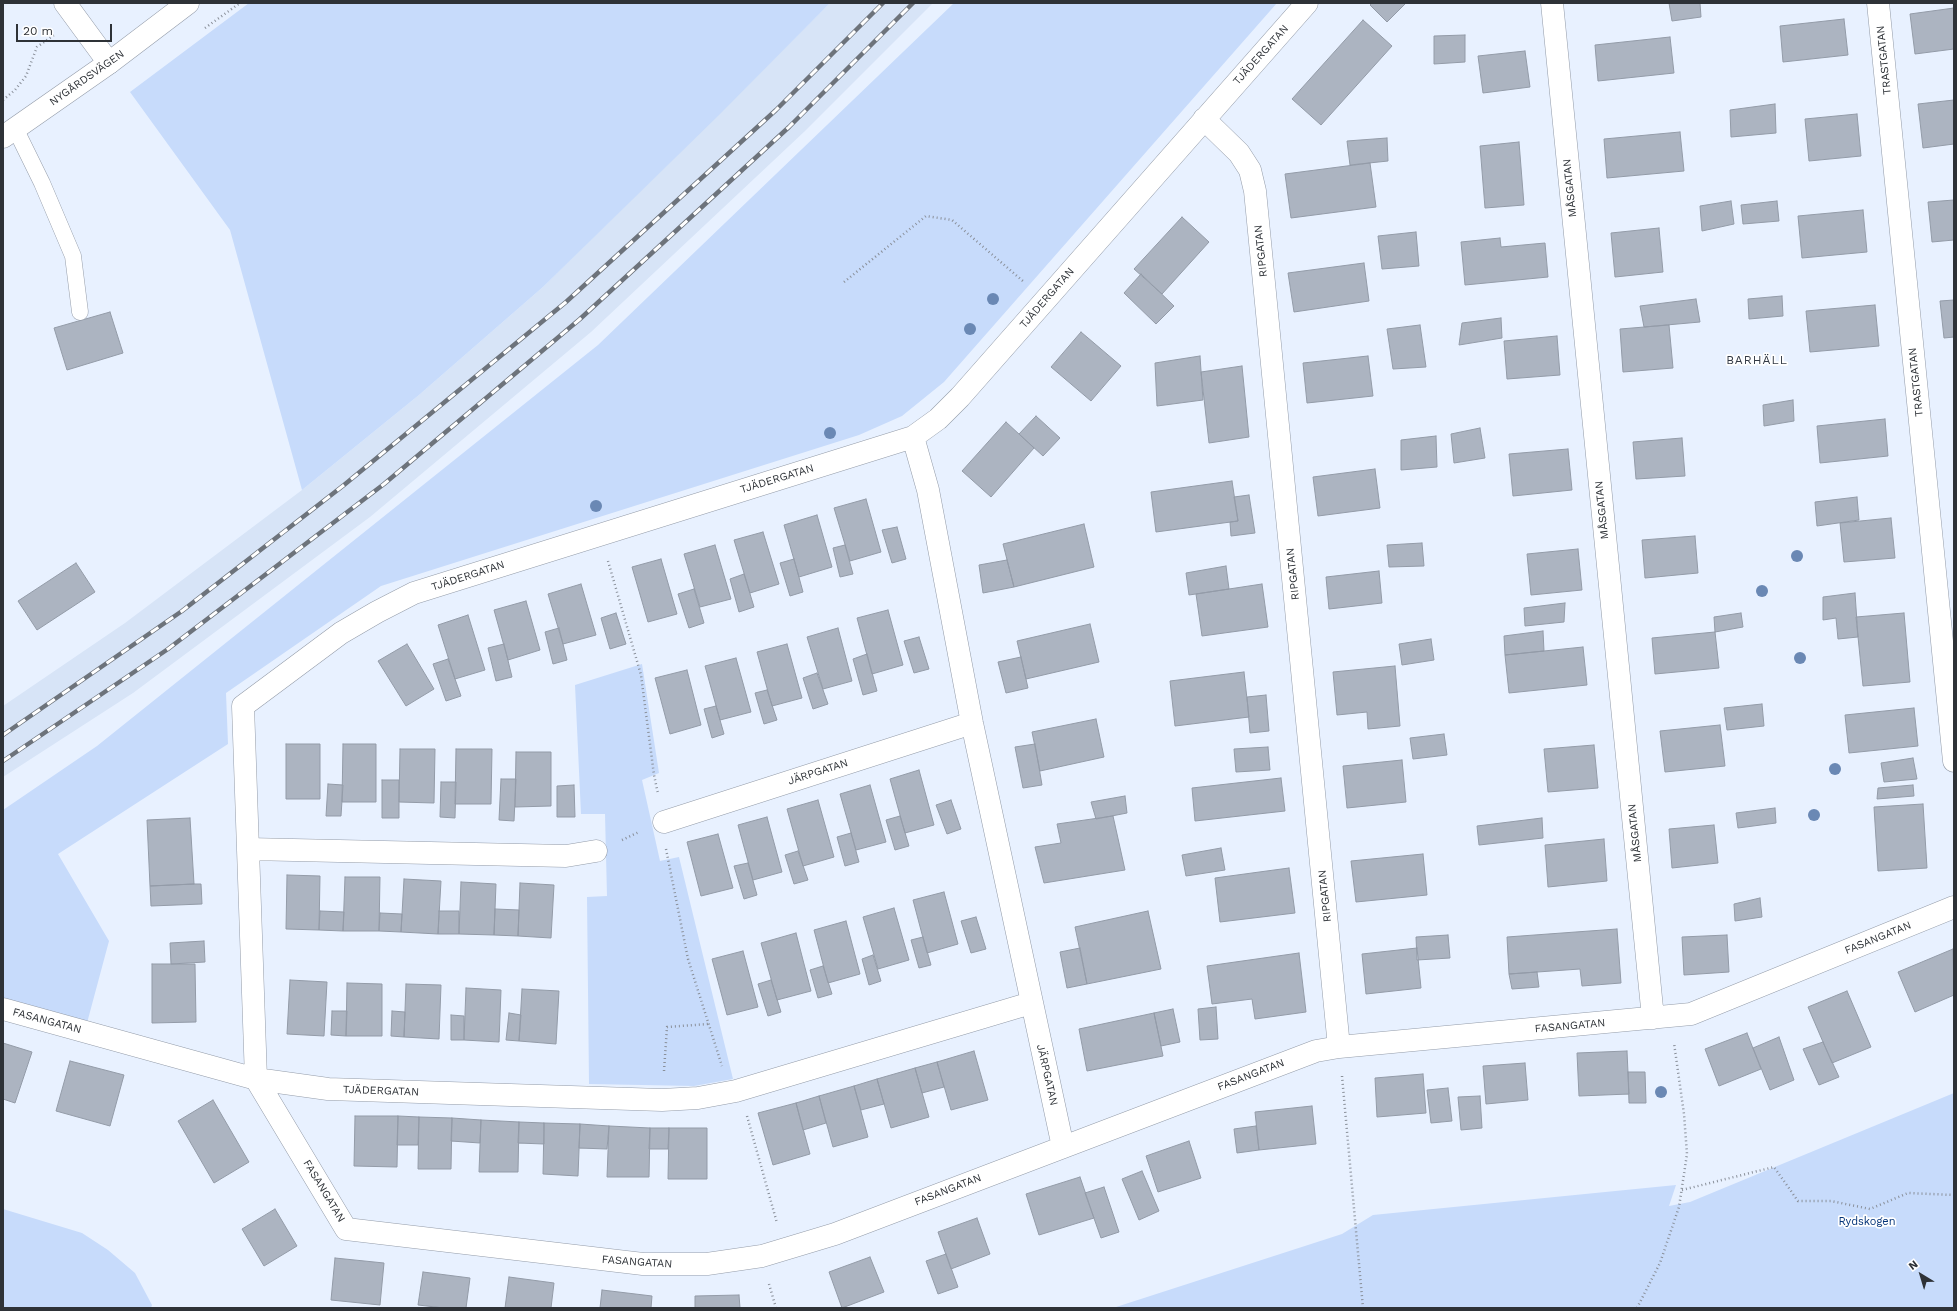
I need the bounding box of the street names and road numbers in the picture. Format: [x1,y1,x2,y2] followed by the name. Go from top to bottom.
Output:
[1231,22,1291,88] street label: TJÄDERGATAN
[1874,25,1894,95] street label: TRASTGATAN
[47,47,127,109] street label: NYGÅRDSVÄGEN
[1560,158,1580,218] street label: MÅSGATAN
[1252,224,1270,278] street label: RIPGATAN
[1017,265,1077,331] street label: TJÄDERGATAN
[1906,347,1926,417] street label: TRASTGATAN
[739,462,815,496] street label: TJÄDERGATAN
[1592,480,1612,540] street label: MÅSGATAN
[1284,547,1302,601] street label: RIPGATAN
[430,558,506,594] street label: TJÄDERGATAN
[786,756,850,788] street label: JÄRPGATAN
[1625,803,1645,863] street label: MÅSGATAN
[1316,869,1334,923] street label: RIPGATAN
[1843,919,1913,957] street label: FASANGATAN
[11,1005,83,1037] street label: FASANGATAN
[1534,1016,1606,1036] street label: FASANGATAN
[1034,1043,1060,1107] street label: JÄRPGATAN
[1216,1056,1286,1094] street label: FASANGATAN
[343,1083,419,1099] street label: TJÄDERGATAN
[300,1157,348,1225] street label: FASANGATAN
[913,1171,983,1209] street label: FASANGATAN
[601,1253,673,1271] street label: FASANGATAN

